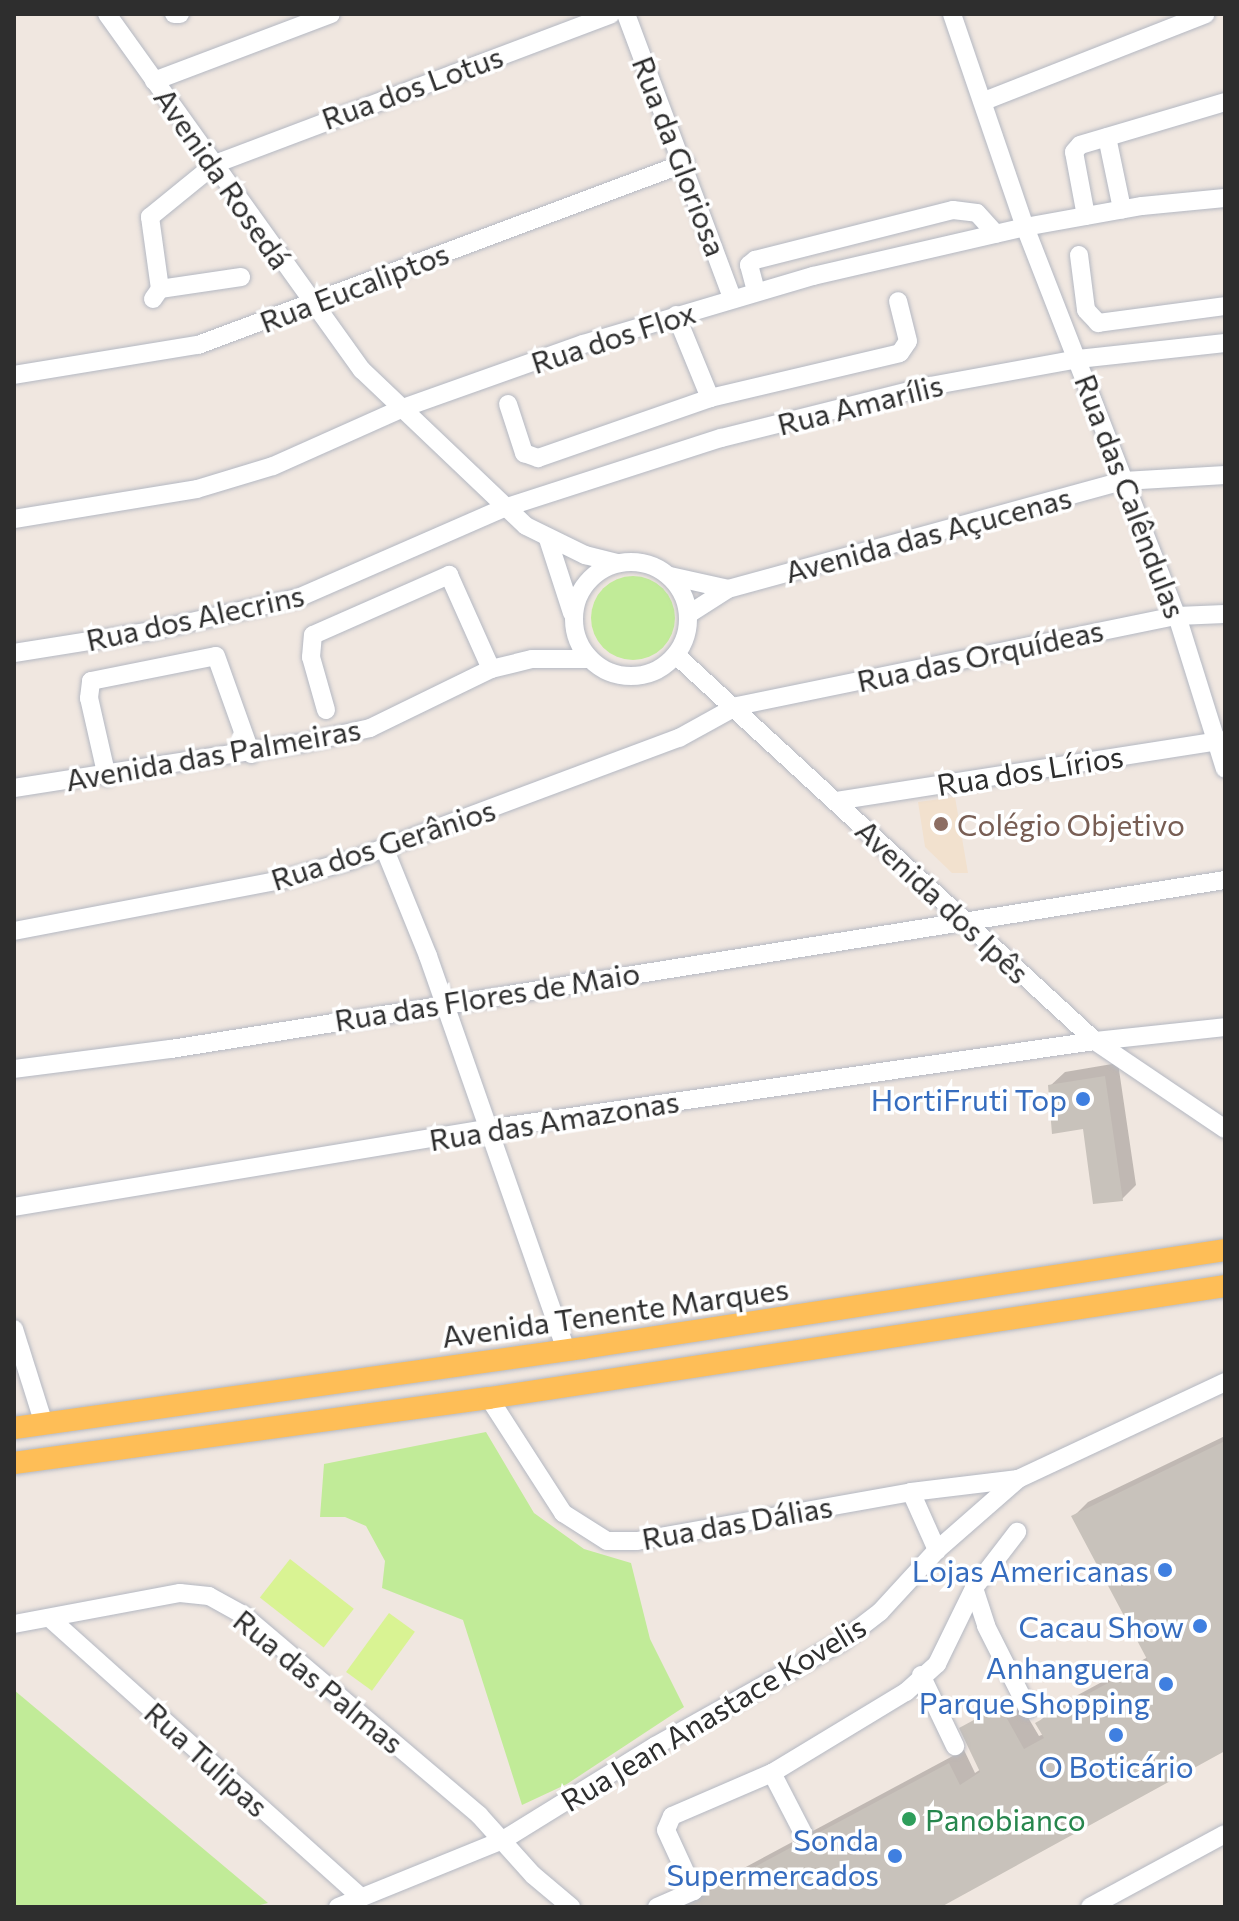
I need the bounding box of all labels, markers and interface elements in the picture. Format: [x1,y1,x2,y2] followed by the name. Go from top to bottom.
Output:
[317,38,507,136] street label: Rua dos Lotus
[625,51,735,261] street label: Rua da Gloriosa
[147,80,299,276] street label: Avenida Rosedá
[254,234,454,340] street label: Rua Eucaliptos
[526,294,700,380] street label: Rua dos Flox
[773,366,947,442] street label: Rua Amarílis
[1068,369,1194,623] street label: Rua das Calêndulas
[781,478,1075,590] street label: Avenida das Açucenas
[83,576,307,658] street label: Rua dos Alecrins
[853,611,1107,699] street label: Rua das Orquídeas
[63,710,363,798] street label: Avenida das Palmeiras
[934,737,1126,803] street label: Rua dos Lírios
[266,791,500,897] street label: Rua dos Gerânios
[957,806,1185,842] place label: Colégio Objetivo
[849,812,1037,990] street label: Avenida dos Ipês
[932,815,950,833] marker: Colégio Objetivo
[332,954,642,1038] street label: Rua das Flores de Maio
[871,1081,1067,1117] place label: HortiFruti Top
[427,1082,681,1158] street label: Rua das Amazonas
[1074,1090,1092,1108] marker: HortiFruti Top
[439,1270,791,1354] street label: Avenida Tenente Marques
[639,1488,835,1556] street label: Rua das Dálias
[912,1552,1149,1588] place label: Lojas Americanas
[1156,1561,1174,1579] marker: Lojas Americanas
[227,1602,411,1760] street label: Rua das Palmas
[554,1608,872,1818] street label: Rua Jean Anastace Kovelis
[1019,1608,1184,1644] place label: Cacau Show
[1191,1617,1209,1635] marker: Cacau Show
[919,1649,1150,1720] place label: Anhanguera Parque Shopping
[1157,1675,1175,1693] marker: Anhanguera Parque Shopping
[138,1694,276,1824] street label: Rua Tulipas
[1107,1726,1125,1744] marker: O Boticário
[1038,1748,1194,1784] place label: O Boticário
[925,1801,1086,1837] place label: Panobianco
[900,1810,918,1828] marker: Panobianco
[667,1821,879,1892] place label: Sonda Supermercados
[886,1847,904,1865] marker: Sonda Supermercados

